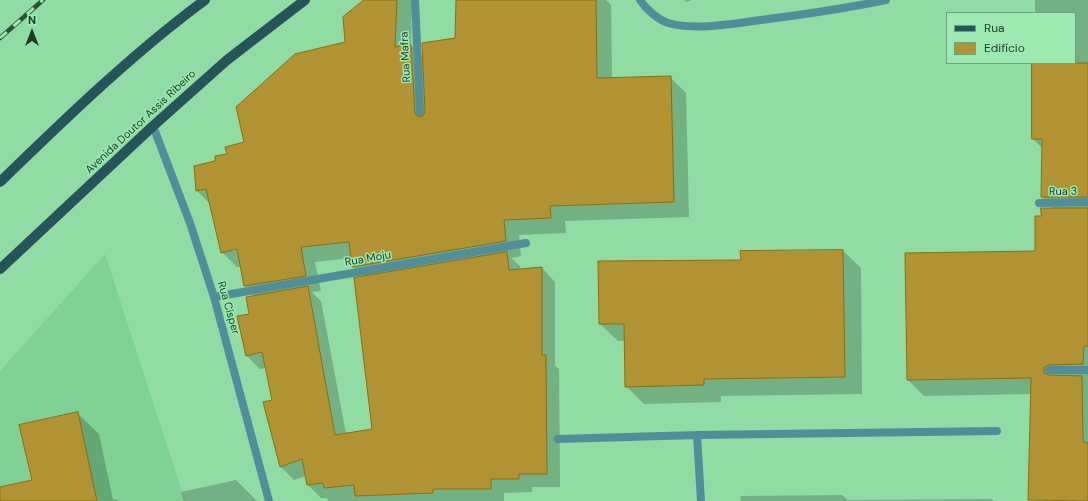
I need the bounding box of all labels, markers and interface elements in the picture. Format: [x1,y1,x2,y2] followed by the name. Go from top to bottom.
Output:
[12,12,52,52] north arrow
[946,12,1076,64] legend
[28,13,36,27] text: N
[984,20,1005,36] text: Rua
[398,31,414,83] street label: Rua Mafra
[984,40,1025,56] text: Edifício
[83,67,199,177] street label: Avenida Doutor Assis Ribeiro
[1049,185,1077,199] street label: Rua 3
[344,248,392,270] street label: Rua Moju
[214,280,242,336] street label: Rua Císper

